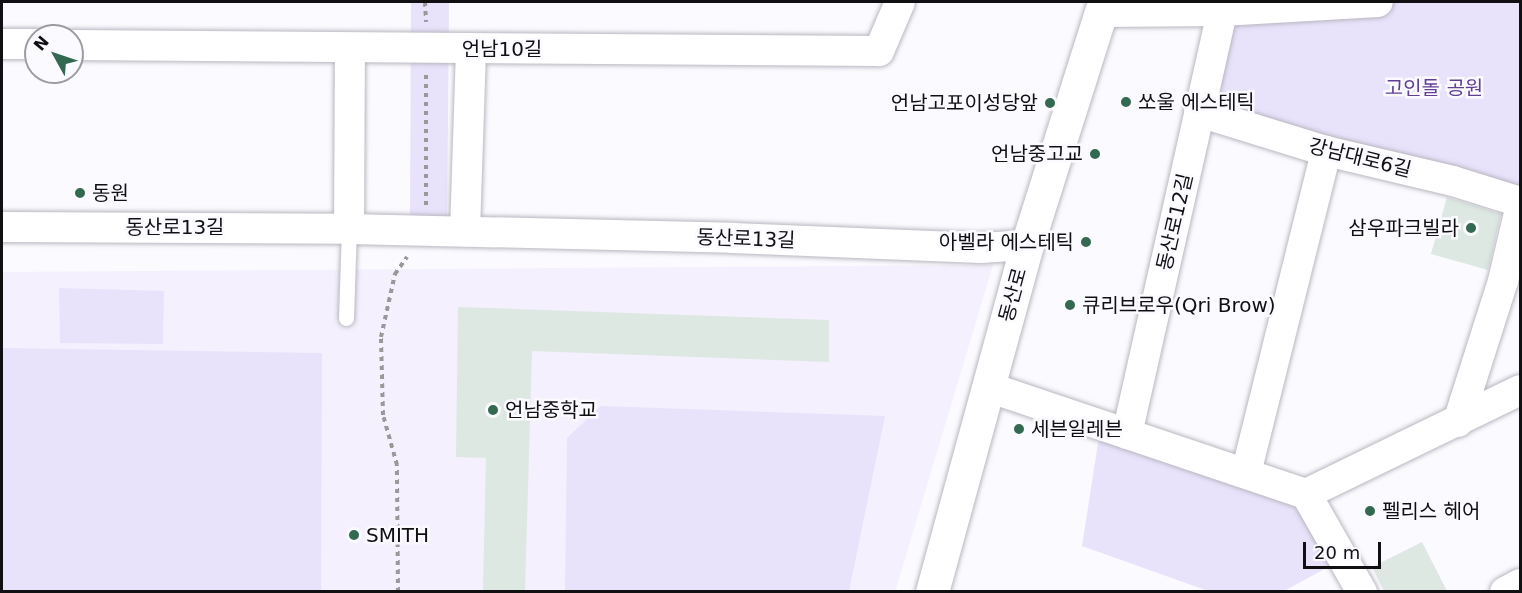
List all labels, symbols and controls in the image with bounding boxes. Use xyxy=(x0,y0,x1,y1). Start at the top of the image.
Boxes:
north arrow xyxy=(24,24,84,84)
text: N xyxy=(30,32,53,55)
street label: 언남10길 xyxy=(462,37,542,61)
park label: 고인돌 공원 xyxy=(1385,76,1483,100)
place label: 쏘울 에스테틱 xyxy=(1138,90,1255,114)
place label: 언남고포이성당앞 xyxy=(891,91,1038,115)
marker: 쏘울 에스테틱 xyxy=(1119,95,1133,109)
marker: 언남고포이성당앞 xyxy=(1043,96,1057,110)
street label: 강남대로6길 xyxy=(1306,134,1414,182)
place label: 언남중고교 xyxy=(991,142,1083,166)
marker: 언남중고교 xyxy=(1088,147,1102,161)
street label: 동산로12길 xyxy=(1152,171,1198,273)
place label: 동원 xyxy=(92,181,129,205)
marker: 동원 xyxy=(73,186,87,200)
street label: 동산로13길 xyxy=(125,215,225,239)
place label: 삼우파크빌라 xyxy=(1349,216,1459,240)
marker: 삼우파크빌라 xyxy=(1464,221,1478,235)
street label: 동산로13길 xyxy=(696,225,796,253)
place label: 아벨라 에스테틱 xyxy=(939,230,1074,254)
marker: 아벨라 에스테틱 xyxy=(1079,235,1093,249)
street label: 동산로 xyxy=(994,265,1032,325)
place label: 큐리브로우(Qri Brow) xyxy=(1082,293,1276,317)
marker: 큐리브로우(Qri Brow) xyxy=(1063,298,1077,312)
place label: 언남중학교 xyxy=(505,398,597,422)
marker: 언남중학교 xyxy=(486,403,500,417)
place label: 세븐일레븐 xyxy=(1031,417,1123,441)
marker: 세븐일레븐 xyxy=(1012,422,1026,436)
place label: 펠리스 헤어 xyxy=(1382,499,1480,523)
marker: 펠리스 헤어 xyxy=(1363,504,1377,518)
place label: SMITH xyxy=(366,523,429,547)
marker: SMITH xyxy=(347,528,361,542)
scale bar xyxy=(1306,530,1384,568)
text: 20 m xyxy=(1314,542,1360,563)

